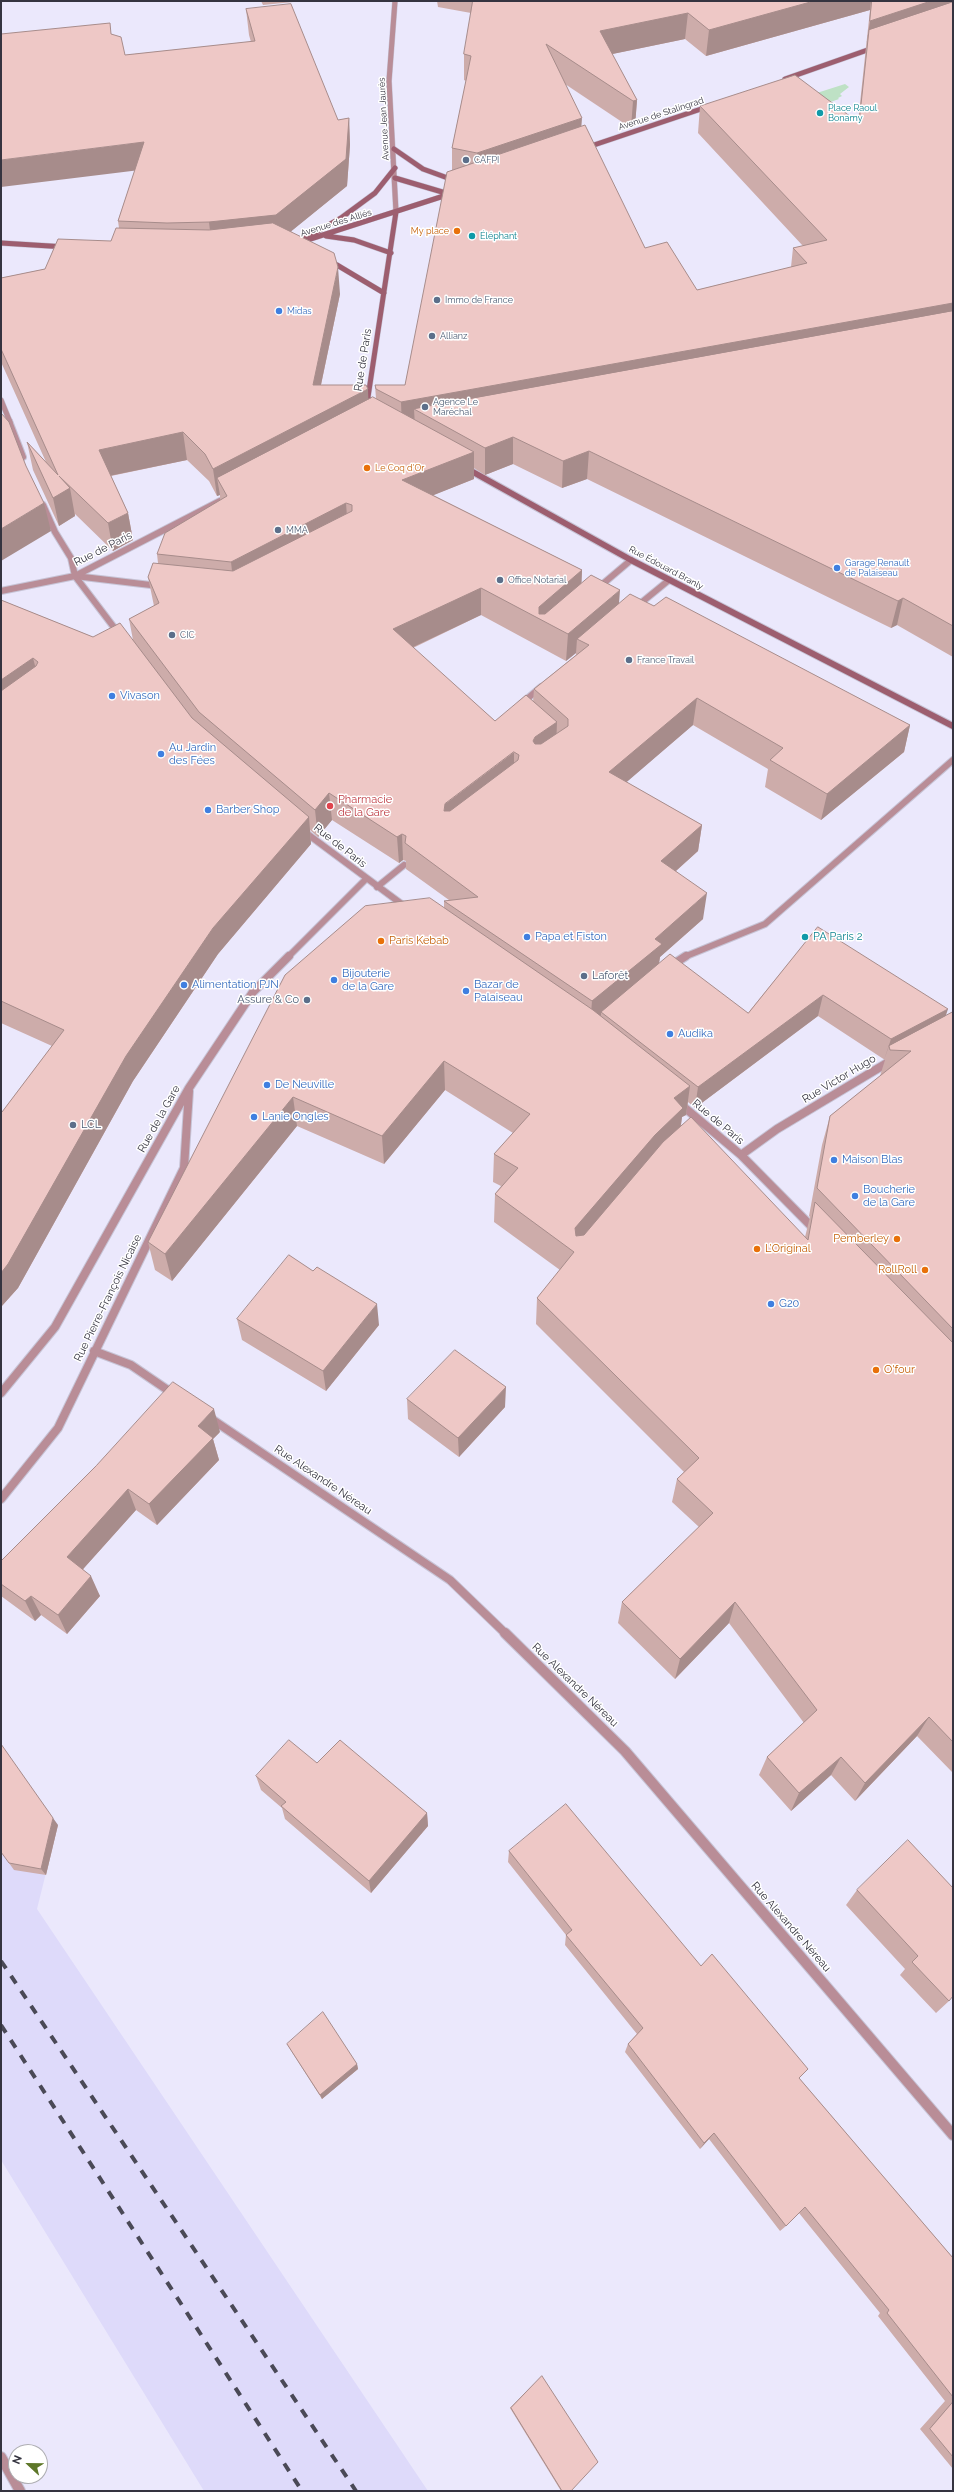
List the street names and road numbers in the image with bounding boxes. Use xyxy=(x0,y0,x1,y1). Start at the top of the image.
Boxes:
street label: Avenue Jean Jaurès xyxy=(376,77,392,161)
street label: Avenue de Stalingrad xyxy=(617,95,705,133)
street label: Avenue des Alliés xyxy=(299,207,373,239)
street label: Rue de Paris xyxy=(352,328,374,392)
street label: Rue de Paris xyxy=(72,529,134,569)
street label: Rue Édouard Branly xyxy=(627,544,705,592)
street label: Rue de Paris xyxy=(311,821,369,871)
street label: Rue Victor Hugo xyxy=(800,1052,878,1106)
street label: Rue de la Gare xyxy=(135,1083,183,1155)
street label: Rue de Paris xyxy=(689,1097,747,1147)
street label: Rue Pierre-François Nicaise xyxy=(71,1232,145,1364)
street label: Rue Alexandre Néreau xyxy=(272,1442,374,1518)
street label: Rue Alexandre Néreau xyxy=(529,1640,621,1730)
street label: Rue Alexandre Néreau xyxy=(748,1879,834,1975)

